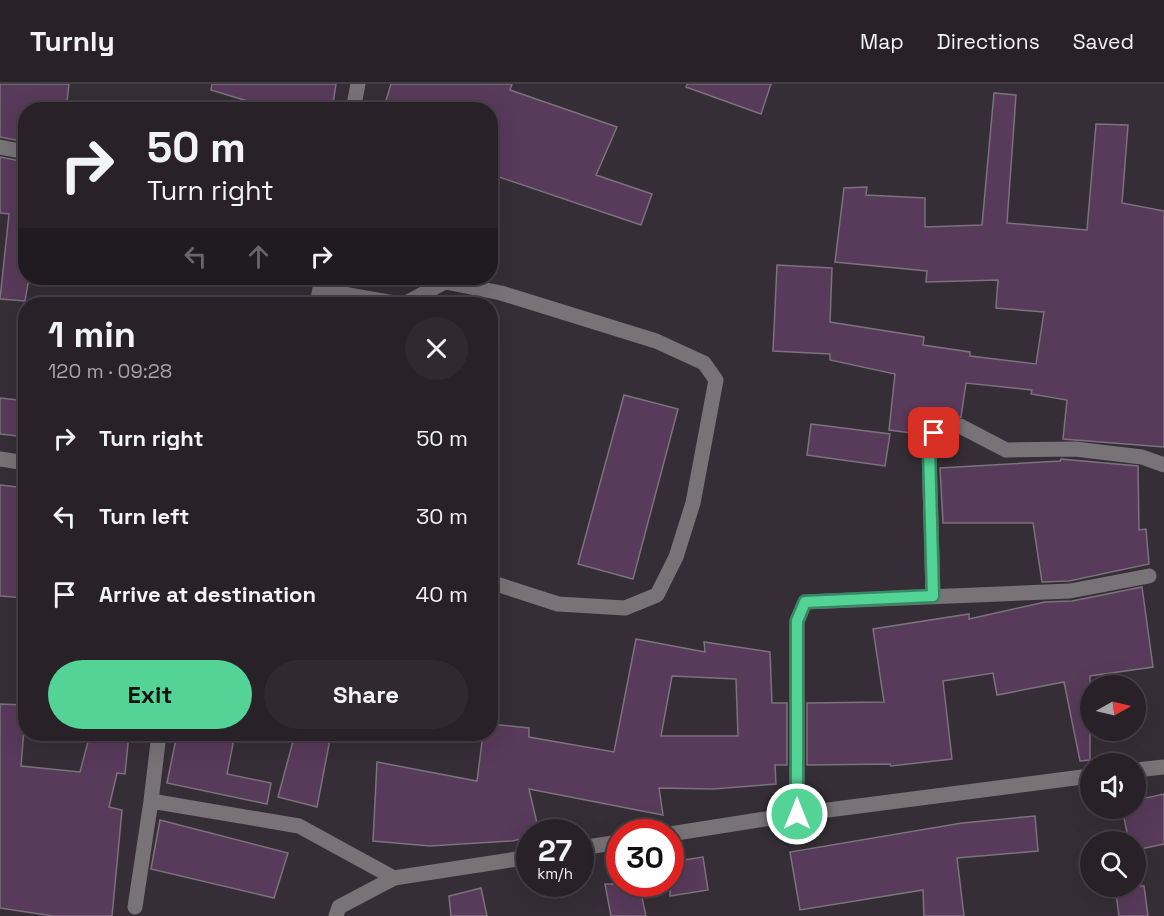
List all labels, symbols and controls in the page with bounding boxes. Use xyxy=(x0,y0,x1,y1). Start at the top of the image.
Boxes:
text: Turnly xyxy=(30,23,115,59)
text: Map xyxy=(860,28,904,55)
text: Directions xyxy=(937,28,1040,55)
text: Saved xyxy=(1073,28,1134,55)
text: 50 m xyxy=(147,121,246,174)
icon: right xyxy=(48,126,126,204)
text: Turn right xyxy=(147,173,274,208)
icon: left xyxy=(179,240,212,273)
icon: ahead xyxy=(242,240,275,273)
icon: right xyxy=(305,240,338,273)
text: 1 min xyxy=(48,312,136,358)
button: close xyxy=(405,317,468,380)
text: 120 m · 09:28 xyxy=(48,358,172,384)
pin xyxy=(908,407,959,458)
icon: arrive xyxy=(917,416,950,449)
icon: right xyxy=(48,422,81,455)
text: Turn right xyxy=(99,424,204,452)
text: 50 m xyxy=(416,424,468,452)
icon: left xyxy=(48,500,81,533)
text: Turn left xyxy=(99,502,189,530)
text: 30 m xyxy=(416,502,468,530)
icon: arrive xyxy=(48,578,81,611)
text: Arrive at destination xyxy=(99,580,316,608)
text: 40 m xyxy=(416,580,468,608)
button: Exit xyxy=(48,660,252,729)
button: Share xyxy=(264,660,468,729)
north arrow xyxy=(1080,675,1146,741)
map controls xyxy=(1080,675,1146,897)
button: sound xyxy=(1080,753,1146,819)
position arrow xyxy=(765,782,829,846)
speed limit sign: 30 xyxy=(606,819,684,897)
text: 27 xyxy=(538,831,572,870)
button: search xyxy=(1080,831,1146,897)
text: km/h xyxy=(537,864,573,883)

